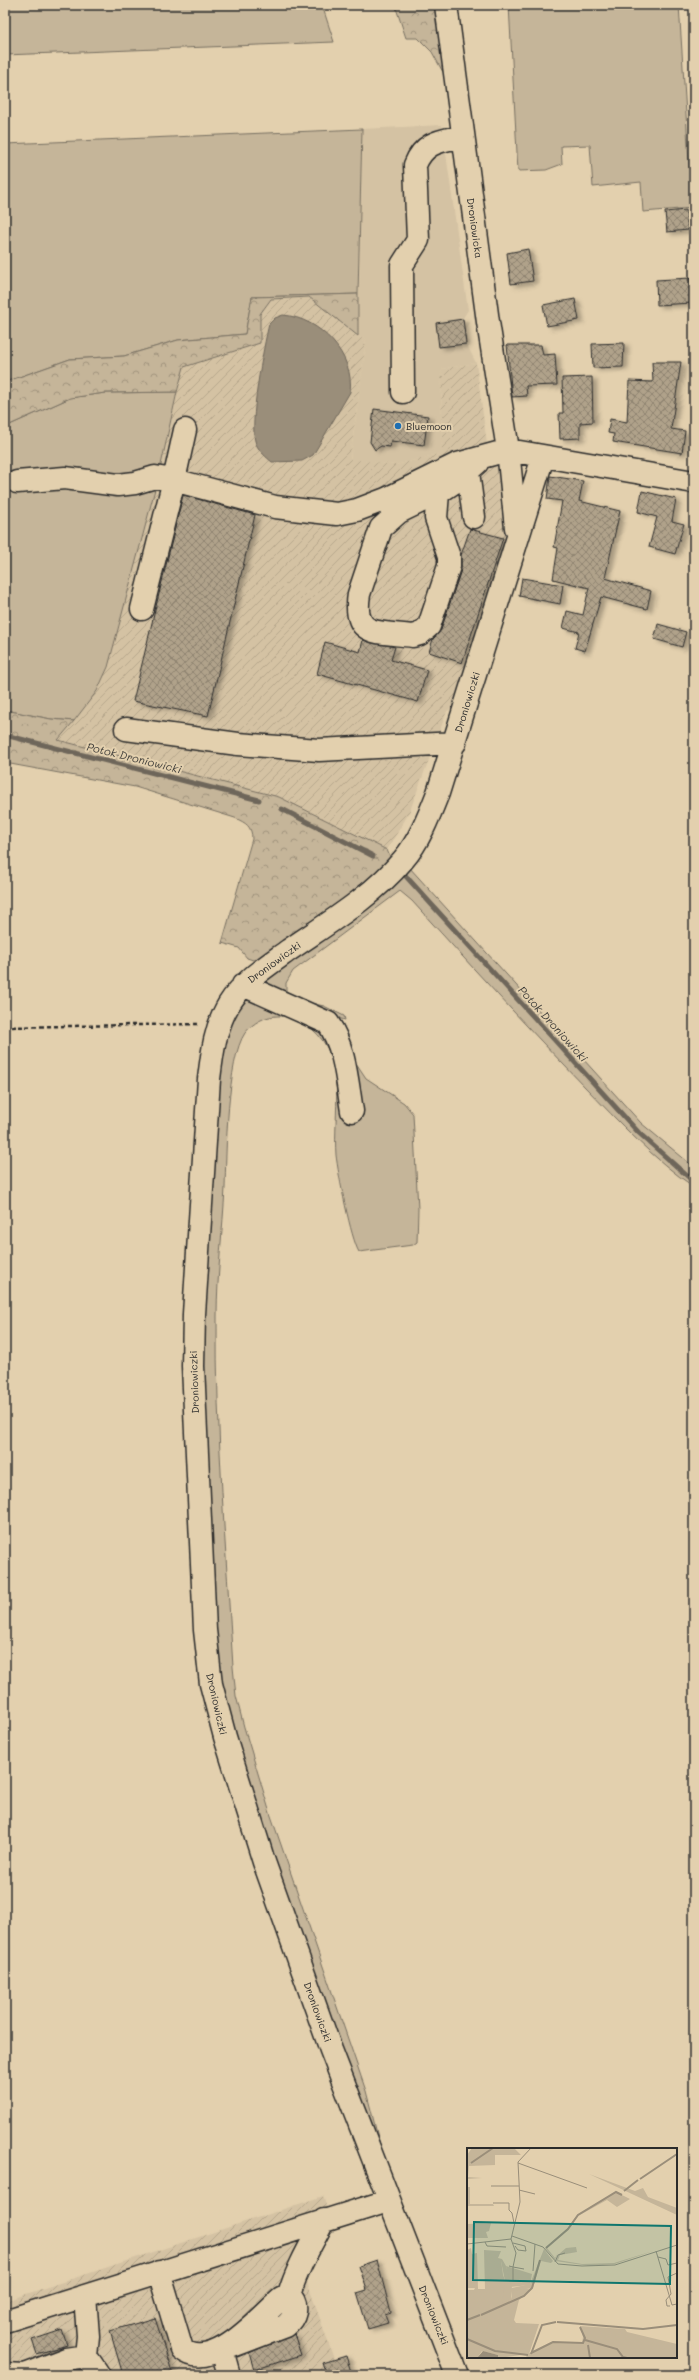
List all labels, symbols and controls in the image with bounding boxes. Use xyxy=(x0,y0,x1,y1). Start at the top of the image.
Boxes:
street label: Droniowicka xyxy=(464,197,486,259)
place label: Bluemoon xyxy=(406,419,452,433)
marker: Bluemoon xyxy=(393,421,403,431)
street label: Droniowiczki xyxy=(451,670,483,734)
water label: Potok Droniowicki xyxy=(85,738,184,777)
street label: Droniowiczki xyxy=(244,938,304,986)
water label: Potok Droniowicki xyxy=(515,983,592,1065)
street label: Droniowiczki xyxy=(186,1350,202,1414)
street label: Droniowiczki xyxy=(203,1672,231,1736)
street label: Droniowiczki xyxy=(301,1980,335,2044)
inset map xyxy=(467,2148,677,2358)
street label: Droniowiczki xyxy=(416,2283,452,2347)

